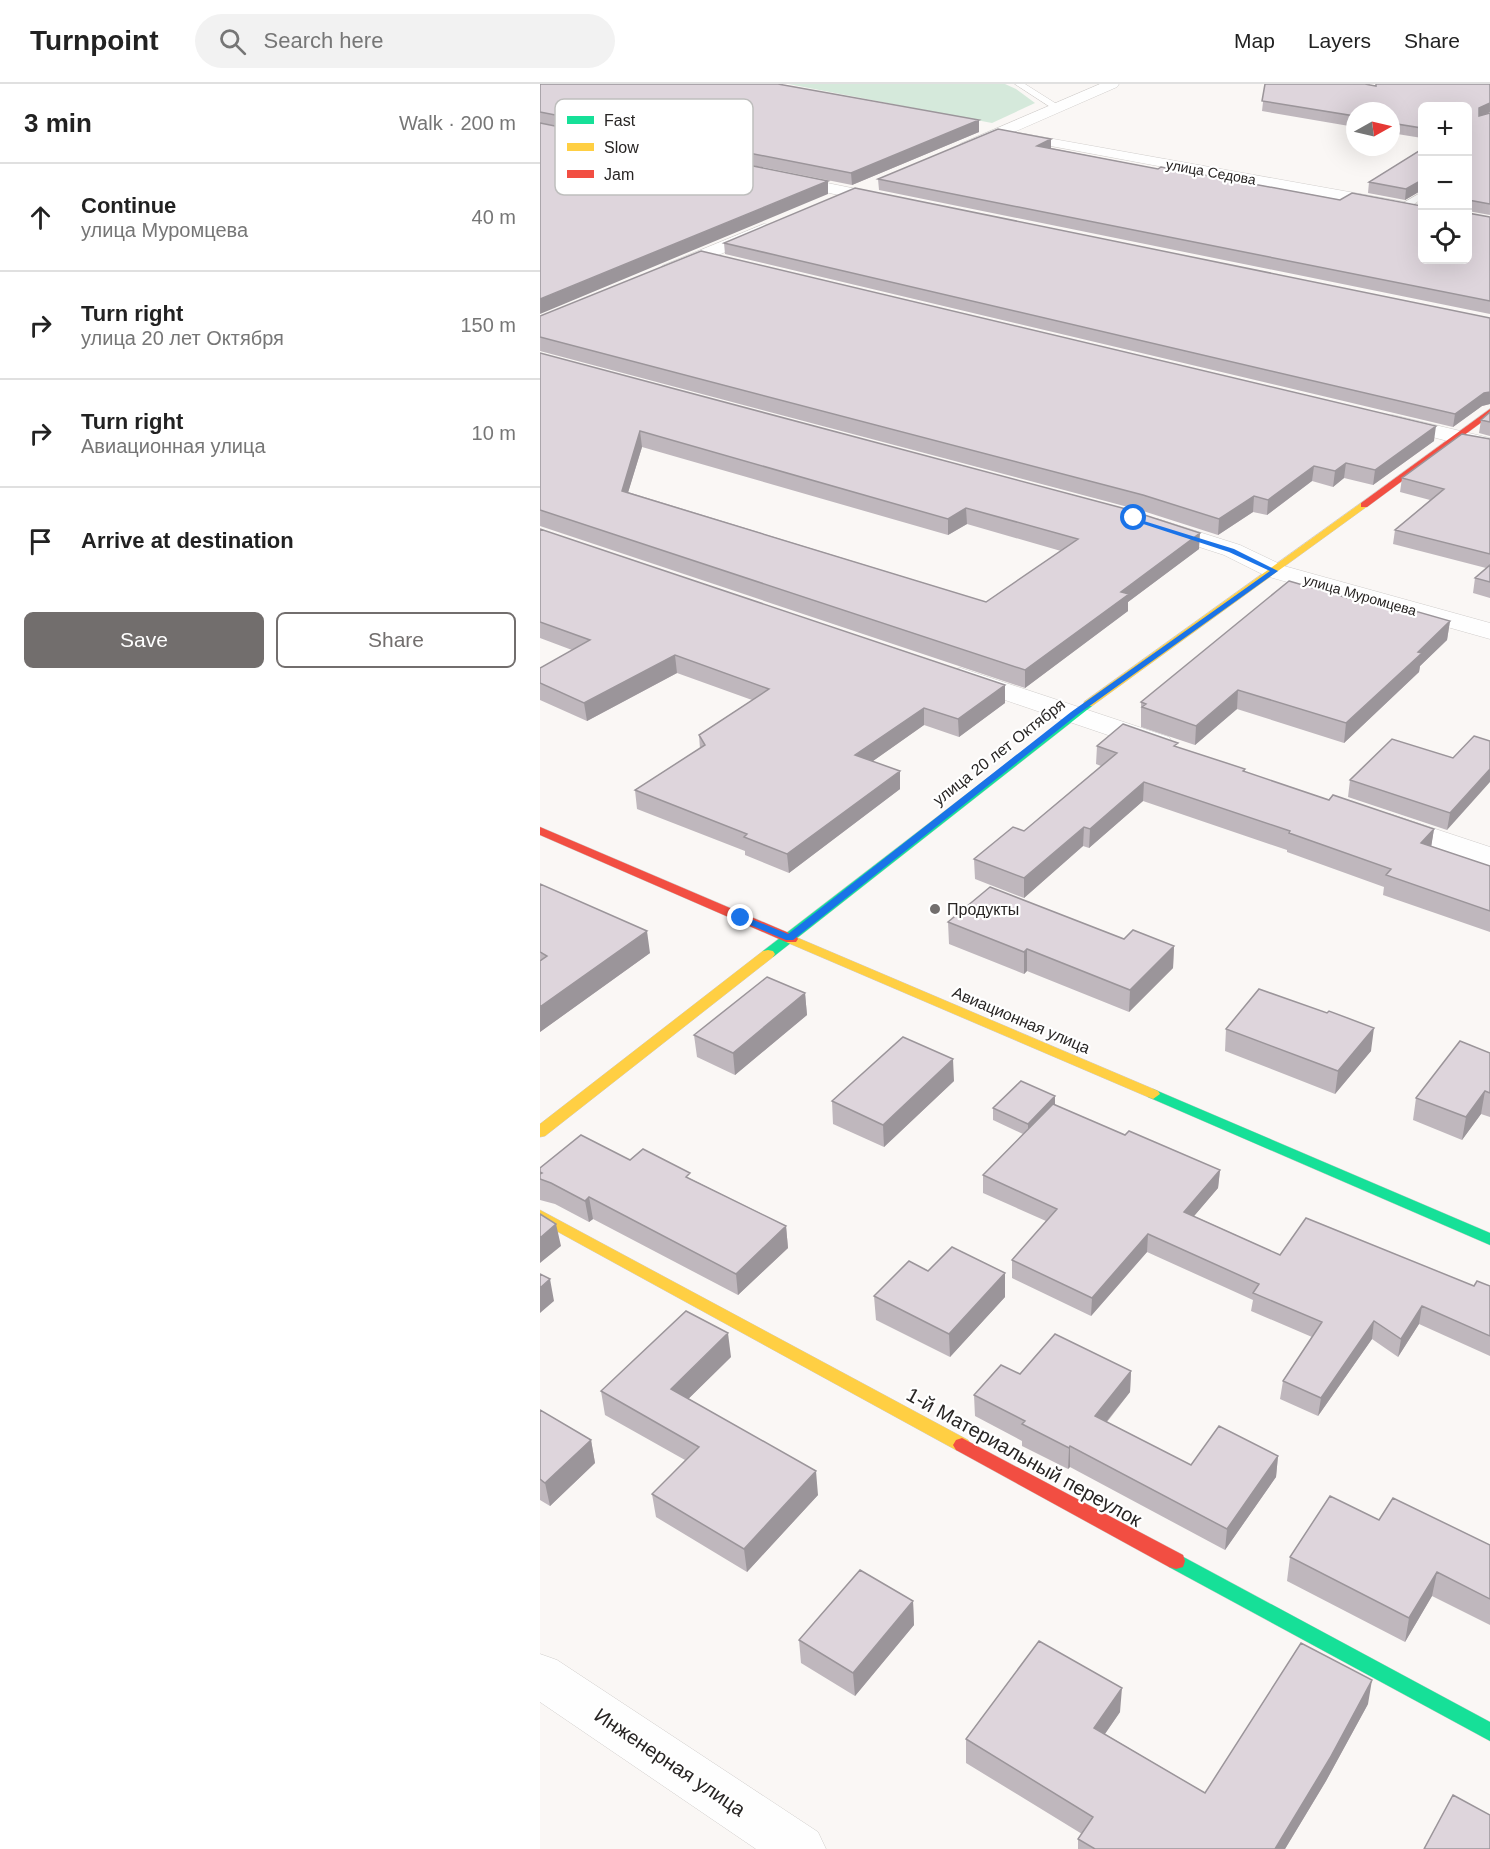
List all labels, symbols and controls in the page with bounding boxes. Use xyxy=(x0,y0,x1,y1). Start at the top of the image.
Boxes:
search box xyxy=(195,14,615,68)
text: Turnpoint xyxy=(30,25,159,56)
icon: search xyxy=(216,25,249,58)
text: Search here xyxy=(264,28,383,53)
text: Map xyxy=(1234,29,1275,52)
text: Layers xyxy=(1308,29,1371,52)
text: Share xyxy=(1404,29,1460,52)
legend xyxy=(555,99,753,195)
north arrow xyxy=(1346,102,1400,156)
map controls xyxy=(1418,102,1472,264)
button: + xyxy=(1418,102,1472,156)
text: 3 min xyxy=(24,108,92,138)
text: Walk · 200 m xyxy=(399,112,516,134)
text: Fast xyxy=(604,112,636,129)
text: Slow xyxy=(604,139,639,156)
street label: улица Седова xyxy=(1165,156,1257,188)
button: − xyxy=(1418,156,1472,210)
text: Jam xyxy=(604,166,634,183)
text: Continue xyxy=(81,193,176,218)
icon: ahead xyxy=(24,201,57,234)
text: 40 m xyxy=(472,206,516,228)
button: locate xyxy=(1418,210,1472,264)
text: улица Муромцева xyxy=(81,219,248,241)
text: Turn right xyxy=(81,301,183,326)
icon: right xyxy=(24,309,57,342)
text: 150 m xyxy=(460,314,516,336)
text: улица 20 лет Октября xyxy=(81,327,284,349)
text: Turn right xyxy=(81,409,183,434)
icon: right xyxy=(24,417,57,450)
text: 10 m xyxy=(472,422,516,444)
text: Авиационная улица xyxy=(81,435,266,457)
route start xyxy=(1120,504,1146,530)
icon: arrive xyxy=(24,525,57,558)
text: Arrive at destination xyxy=(81,528,294,553)
street label: улица Муромцева xyxy=(1302,571,1419,619)
button: Save xyxy=(24,612,264,668)
button: Share xyxy=(276,612,516,668)
street label: улица 20 лет Октября xyxy=(930,695,1068,809)
place label: Продукты xyxy=(947,901,1019,918)
marker: Продукты xyxy=(928,902,942,916)
route end xyxy=(727,904,753,930)
street label: Авиационная улица xyxy=(950,983,1092,1057)
street label: 1-й Материальный переулок xyxy=(903,1383,1145,1531)
street label: Инженерная улица xyxy=(591,1703,750,1821)

